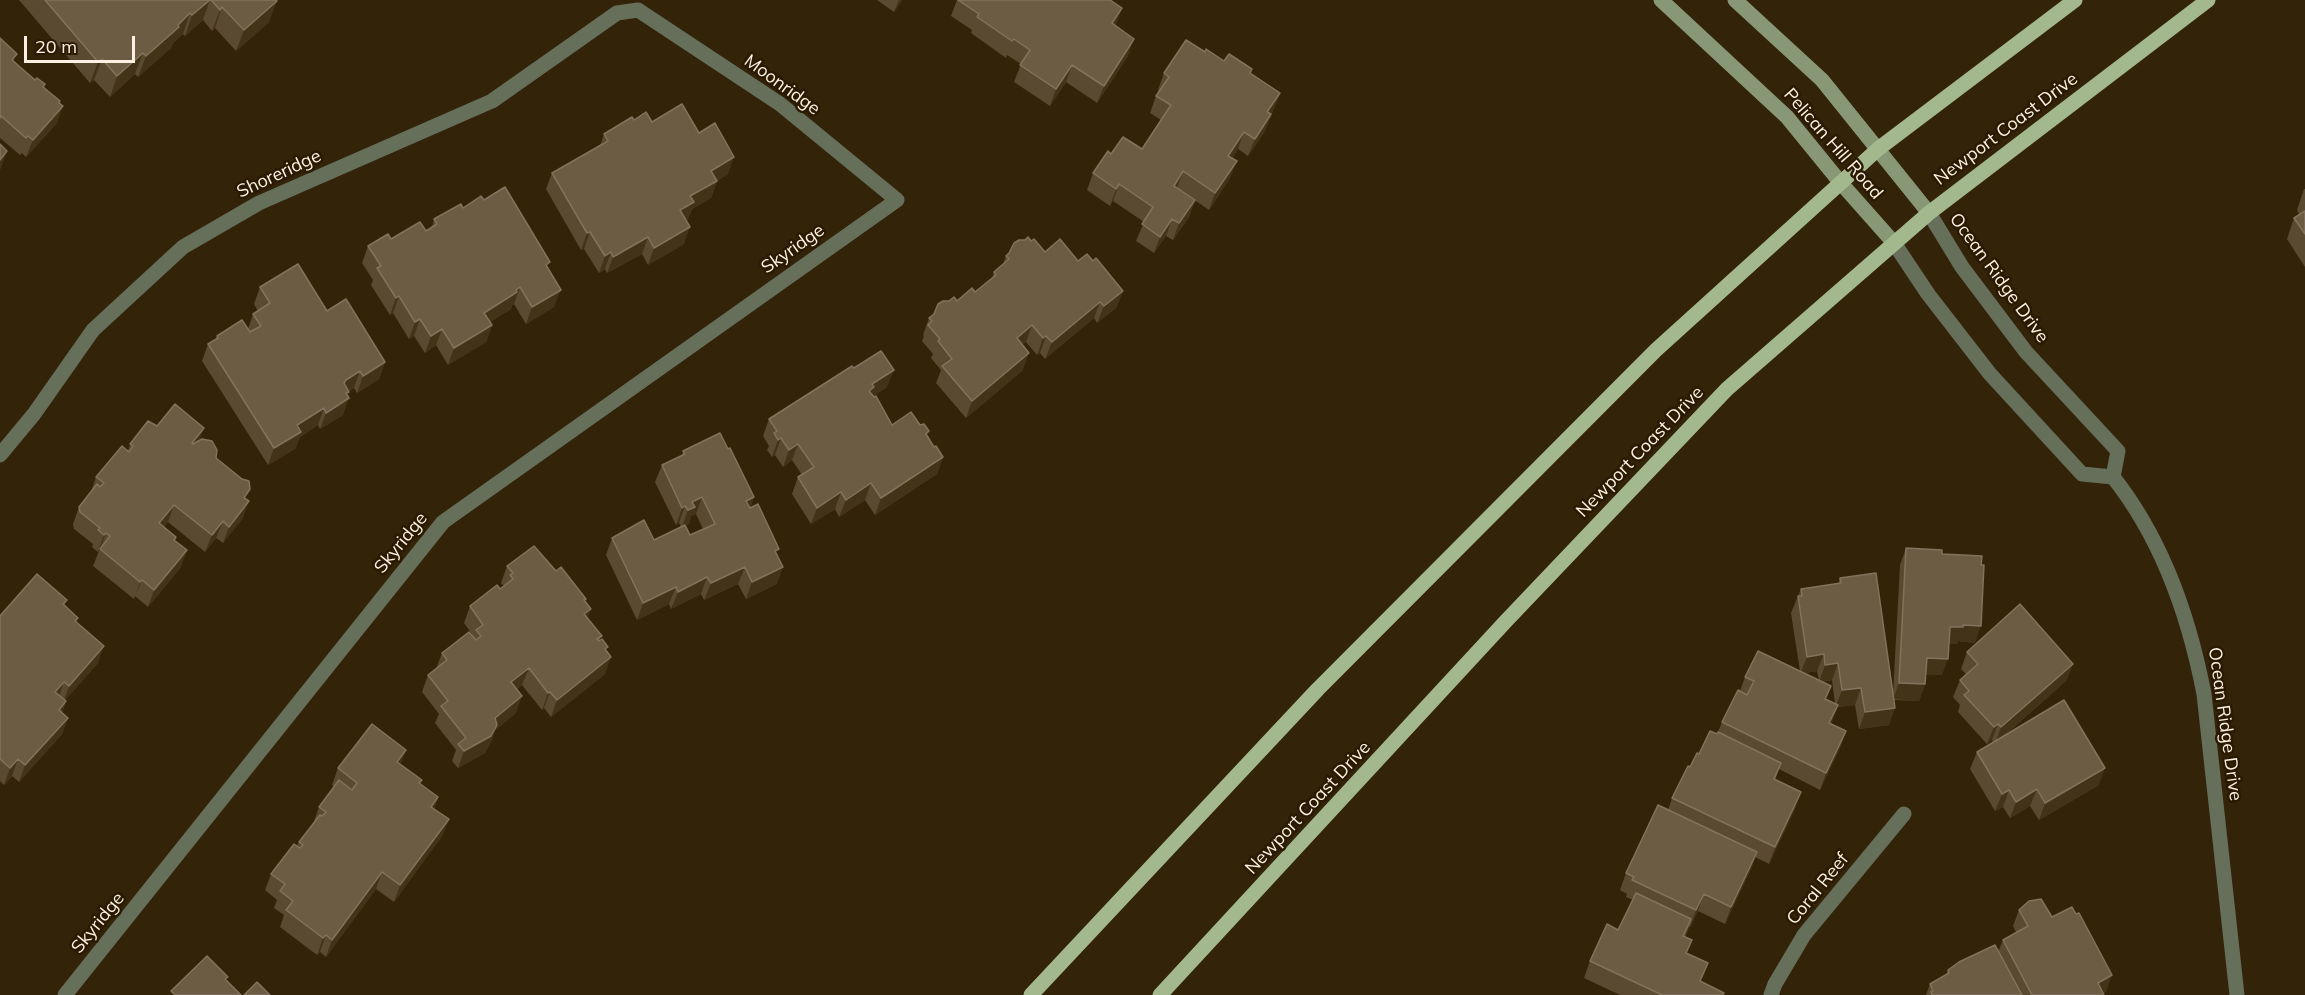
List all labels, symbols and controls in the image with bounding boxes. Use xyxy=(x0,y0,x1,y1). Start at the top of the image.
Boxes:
scale bar xyxy=(27,24,138,62)
text: 20 m xyxy=(35,35,77,58)
street label: Moonridge xyxy=(740,50,824,120)
street label: Newport Coast Drive xyxy=(1930,68,2082,190)
street label: Pelican Hill Road xyxy=(1779,84,1887,204)
street label: Shoreridge xyxy=(233,145,325,203)
street label: Ocean Ridge Drive xyxy=(1945,209,2053,347)
street label: Skyridge xyxy=(757,220,829,278)
street label: Newport Coast Drive xyxy=(1572,382,1708,522)
street label: Skyridge xyxy=(370,508,432,578)
street label: Ocean Ridge Drive xyxy=(2204,646,2246,802)
street label: Newport Coast Drive xyxy=(1241,737,1375,879)
street label: Coral Reef xyxy=(1783,849,1853,929)
street label: Skyridge xyxy=(67,888,129,958)

